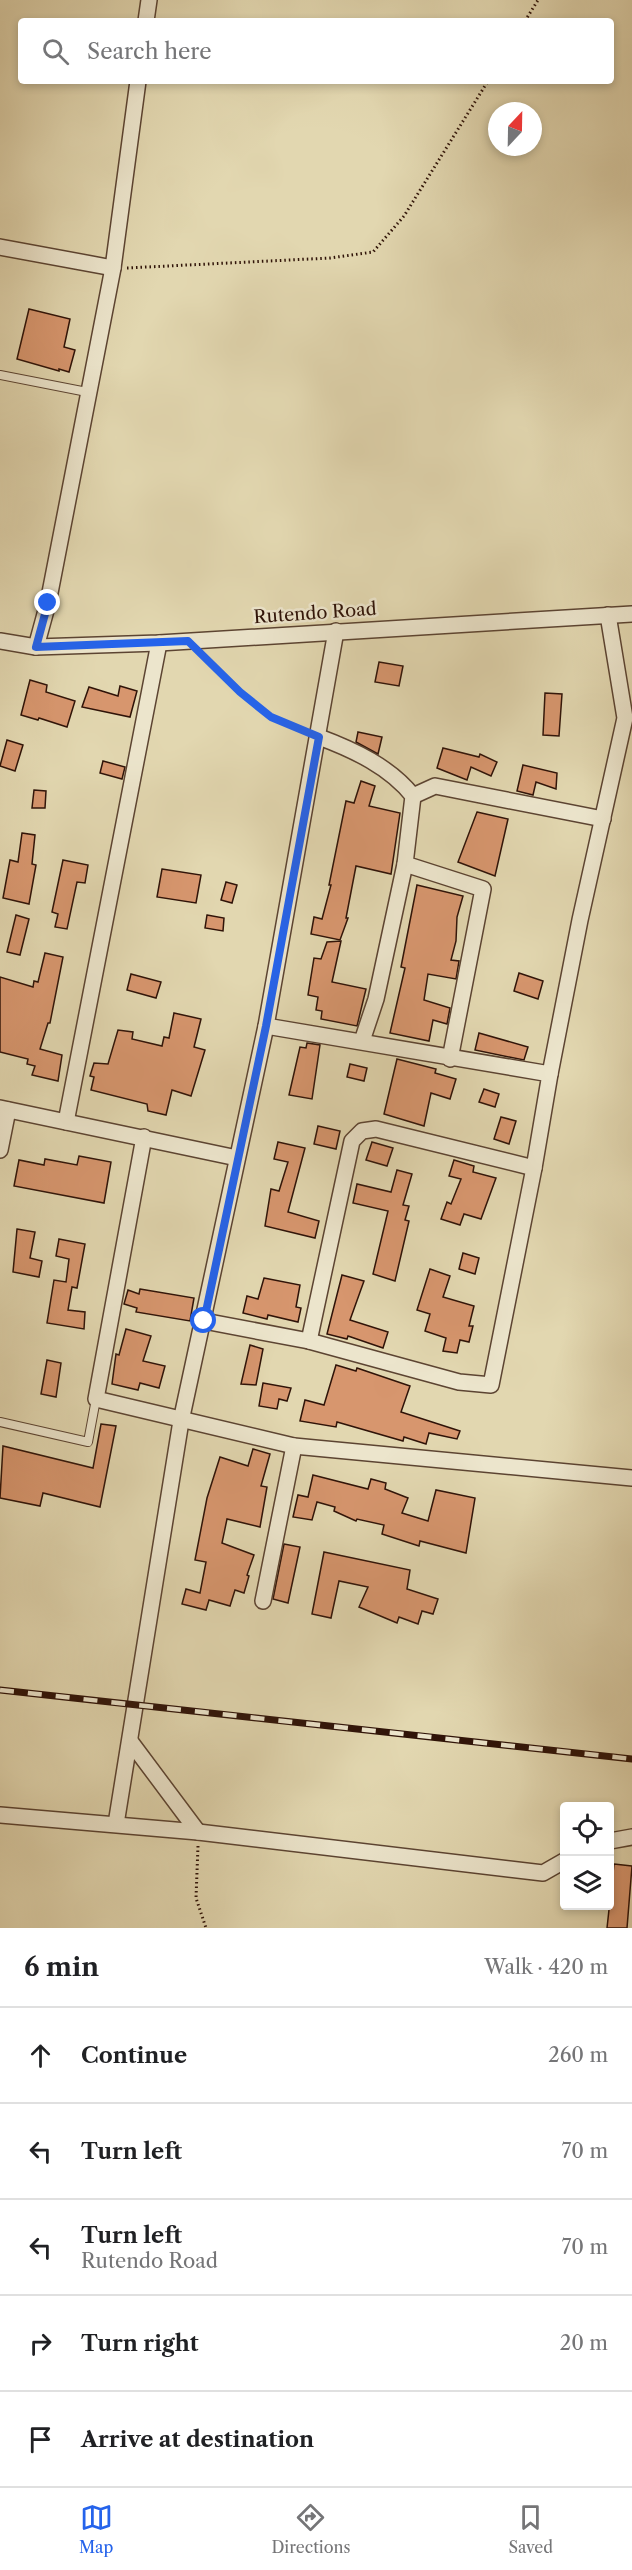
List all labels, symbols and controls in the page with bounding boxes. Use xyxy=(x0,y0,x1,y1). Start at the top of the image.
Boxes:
search box xyxy=(18,18,614,84)
icon: search xyxy=(39,35,72,68)
text: Search here xyxy=(87,38,212,65)
north arrow xyxy=(488,102,542,156)
route end xyxy=(34,589,60,615)
street label: Rutendo Road xyxy=(253,598,377,628)
route start xyxy=(190,1307,216,1333)
map controls xyxy=(560,1802,614,1910)
button: locate xyxy=(560,1802,614,1856)
button: layers xyxy=(560,1856,614,1910)
text: 6 min xyxy=(24,1951,99,1983)
text: Walk · 420 m xyxy=(484,1955,608,1979)
icon: ahead xyxy=(24,2039,57,2072)
text: Continue xyxy=(81,2042,187,2069)
text: 260 m xyxy=(548,2043,608,2067)
icon: left xyxy=(24,2135,57,2168)
text: Turn left xyxy=(81,2138,182,2165)
text: 70 m xyxy=(562,2139,608,2163)
text: Turn left xyxy=(81,2222,182,2249)
icon: left xyxy=(24,2231,57,2264)
text: 70 m xyxy=(562,2235,608,2259)
text: Rutendo Road xyxy=(81,2249,218,2273)
icon: right xyxy=(24,2327,57,2360)
text: Turn right xyxy=(81,2330,199,2357)
text: 20 m xyxy=(560,2331,608,2355)
icon: arrive xyxy=(24,2423,57,2456)
text: Arrive at destination xyxy=(81,2426,314,2453)
tab: Map xyxy=(79,2501,113,2557)
tab: Directions xyxy=(271,2501,350,2557)
tab: Saved xyxy=(509,2501,553,2557)

